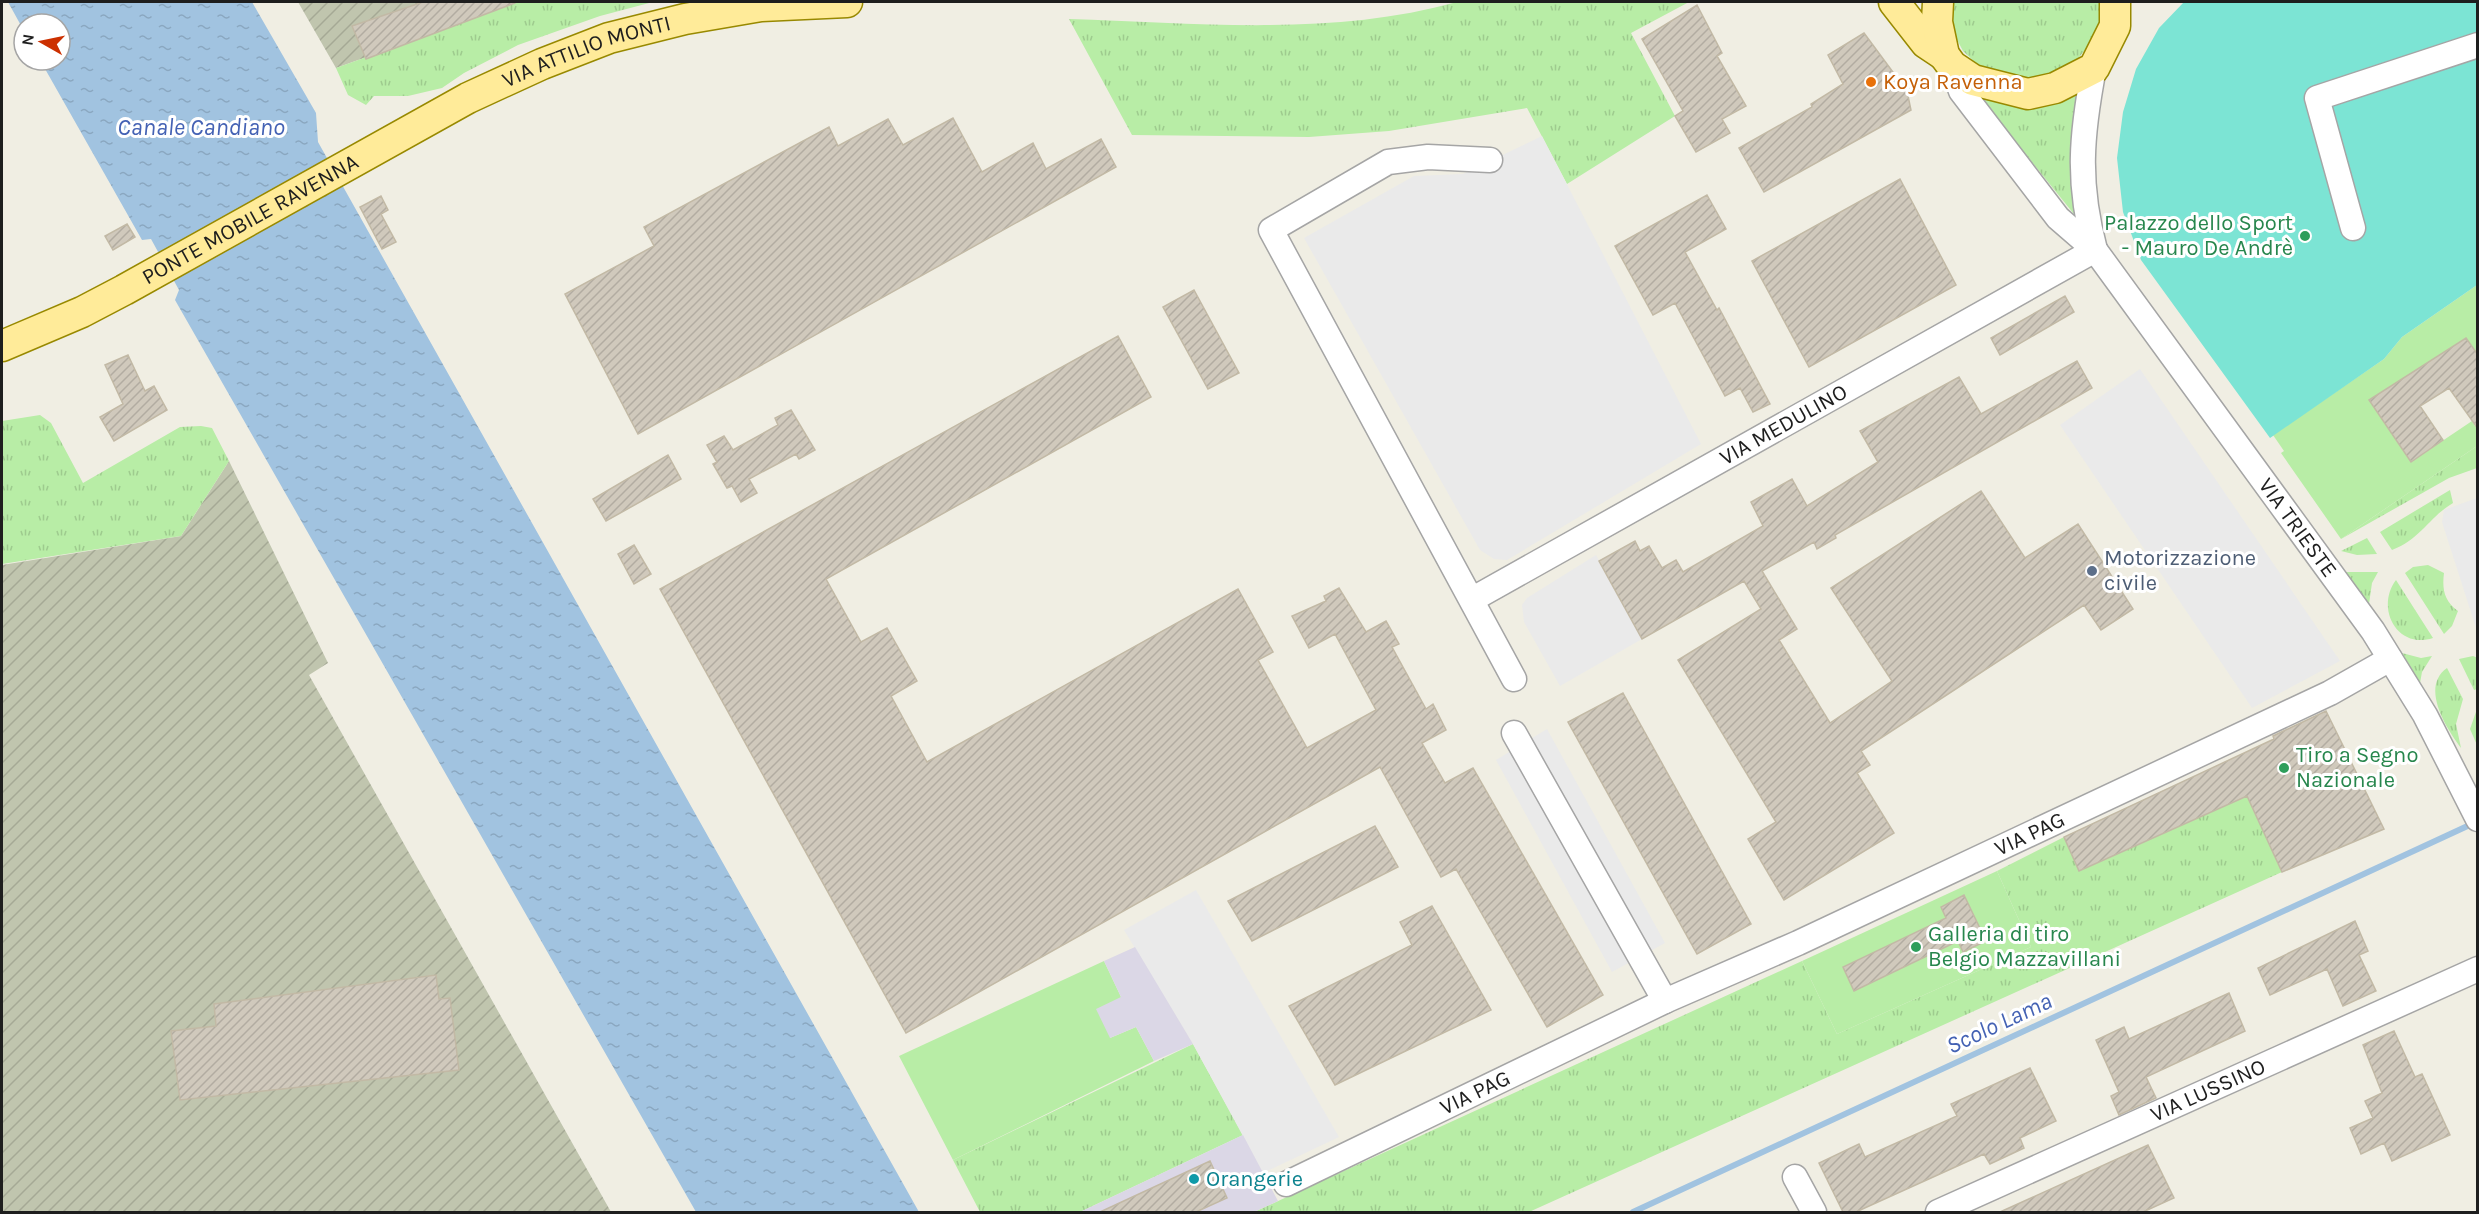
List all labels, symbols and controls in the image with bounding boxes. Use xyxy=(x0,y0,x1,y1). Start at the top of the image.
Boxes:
street label: VIA ATTILIO MONTI xyxy=(498,10,673,94)
north arrow xyxy=(12,12,72,72)
text: N xyxy=(17,33,38,47)
place label: Koya Ravenna xyxy=(1883,69,2023,95)
marker: Koya Ravenna xyxy=(1864,75,1878,89)
water label: Canale Candiano xyxy=(117,113,285,141)
street label: PONTE MOBILE RAVENNA xyxy=(138,149,363,290)
place label: Palazzo dello Sport - Mauro De Andrè xyxy=(2104,210,2293,261)
marker: Palazzo dello Sport - Mauro De Andrè xyxy=(2298,229,2312,243)
street label: VIA MEDULINO xyxy=(1715,379,1852,471)
street label: VIA TRIESTE xyxy=(2253,473,2342,582)
place label: Motorizzazione civile xyxy=(2104,545,2256,596)
marker: Motorizzazione civile xyxy=(2085,564,2099,578)
place label: Tiro a Segno Nazionale xyxy=(2296,742,2418,793)
marker: Tiro a Segno Nazionale xyxy=(2277,761,2291,775)
street label: VIA PAG xyxy=(1990,806,2069,862)
place label: Galleria di tiro Belgio Mazzavillani xyxy=(1928,921,2121,972)
marker: Galleria di tiro Belgio Mazzavillani xyxy=(1909,940,1923,954)
water label: Scolo Lama xyxy=(1942,986,2056,1060)
street label: VIA LUSSINO xyxy=(2146,1053,2269,1128)
street label: VIA PAG xyxy=(1436,1065,1514,1121)
place label: Orangerie xyxy=(1206,1166,1303,1192)
marker: Orangerie xyxy=(1187,1172,1201,1186)

